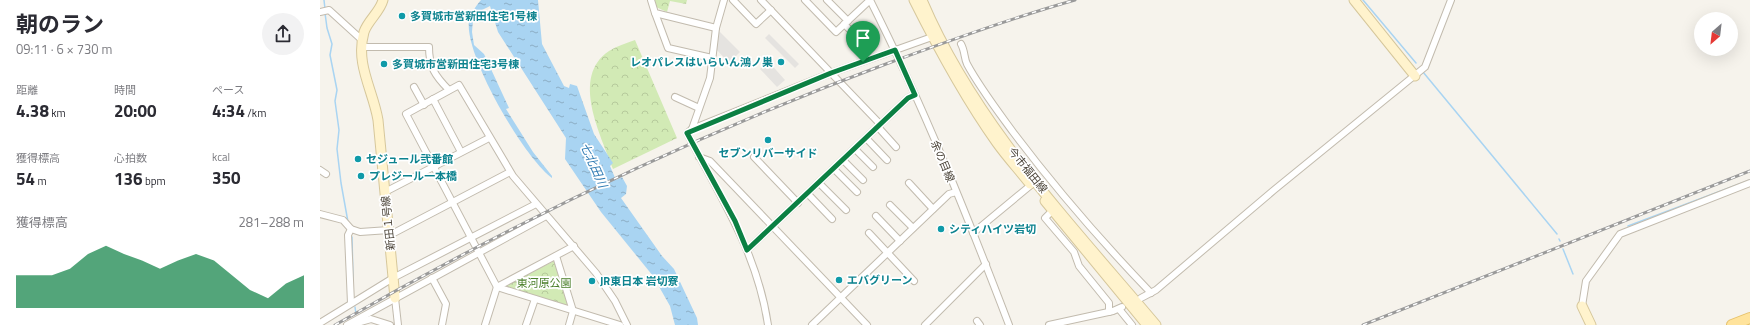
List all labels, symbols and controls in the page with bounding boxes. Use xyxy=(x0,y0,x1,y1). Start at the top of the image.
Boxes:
text: 朝のラン xyxy=(16,7,104,41)
place label: 多賀城市営新田住宅1号棟 xyxy=(410,8,537,24)
marker: 多賀城市営新田住宅1号棟 xyxy=(397,11,407,21)
north arrow xyxy=(1694,12,1738,56)
map controls xyxy=(1694,12,1738,56)
button: share xyxy=(262,13,304,55)
pin xyxy=(846,21,880,62)
icon: arrive xyxy=(852,27,874,49)
text: 09:11 · 6 × 730 m xyxy=(16,39,112,59)
place label: レオパレスはいらいん鴻ノ巣 xyxy=(630,54,773,70)
place label: 多賀城市営新田住宅3号棟 xyxy=(392,56,519,72)
marker: レオパレスはいらいん鴻ノ巣 xyxy=(776,57,786,67)
marker: 多賀城市営新田住宅3号棟 xyxy=(379,59,389,69)
text: 距離 xyxy=(16,82,38,98)
text: 時間 xyxy=(114,82,136,98)
text: ペース xyxy=(212,82,244,98)
text: 4.38 xyxy=(16,98,49,124)
text: 20:00 xyxy=(114,98,156,124)
text: 4:34 xyxy=(212,98,245,124)
text: km xyxy=(49,105,66,121)
text: /km xyxy=(245,105,266,121)
marker: セブンリバーサイド xyxy=(763,135,773,145)
street label: 余の目線 xyxy=(927,138,959,184)
water label: 七北田川 xyxy=(576,139,613,193)
street label: 今市福田線 xyxy=(1004,144,1052,196)
place label: セブンリバーサイド xyxy=(719,145,817,161)
text: kcal xyxy=(212,149,230,165)
text: 獲得標高 xyxy=(16,150,60,166)
text: 心拍数 xyxy=(114,150,147,166)
place label: セジュール弐番館 xyxy=(366,151,453,167)
marker: セジュール弐番館 xyxy=(353,154,363,164)
text: 350 xyxy=(212,165,241,191)
text: 54 xyxy=(16,166,35,192)
text: 136 xyxy=(114,166,143,192)
place label: プレジール一本橋 xyxy=(369,168,457,184)
marker: プレジール一本橋 xyxy=(356,171,366,181)
text: m xyxy=(35,173,47,189)
text: bpm xyxy=(143,173,166,189)
street label: 新田１号線 xyxy=(377,195,399,251)
text: 獲得標高 xyxy=(16,212,68,232)
text: 281–288 m xyxy=(238,212,304,232)
place label: シティハイツ岩切 xyxy=(949,221,1036,237)
marker: シティハイツ岩切 xyxy=(936,224,946,234)
place label: エバグリーン xyxy=(847,272,912,288)
place label: JR東日本 岩切寮 xyxy=(600,273,679,289)
park label: 東河原公園 xyxy=(517,275,572,291)
marker: エバグリーン xyxy=(834,275,844,285)
marker: JR東日本 岩切寮 xyxy=(587,276,597,286)

